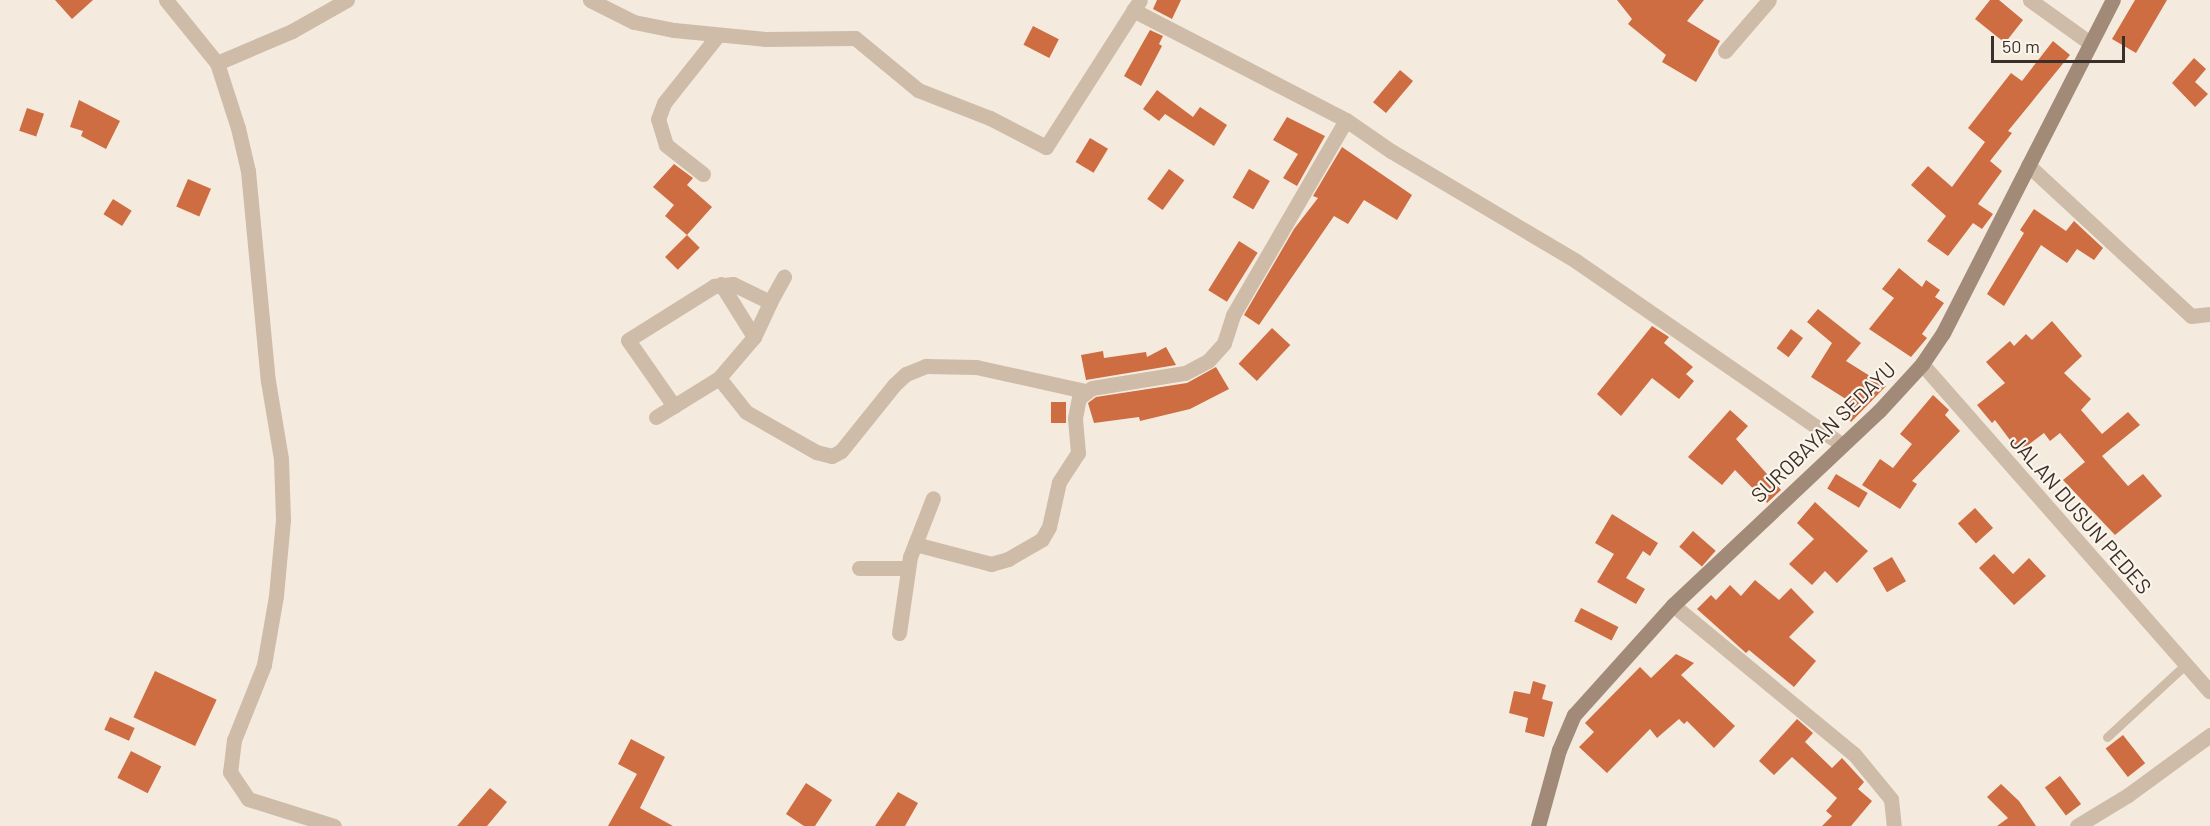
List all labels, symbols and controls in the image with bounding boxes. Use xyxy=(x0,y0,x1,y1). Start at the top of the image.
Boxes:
scale bar xyxy=(1994,24,2128,62)
text: 50 m xyxy=(2002,35,2040,57)
street label: SUROBAYAN SEDAYU xyxy=(1745,357,1901,507)
street label: JALAN DUSUN PEDES xyxy=(2005,429,2157,599)

